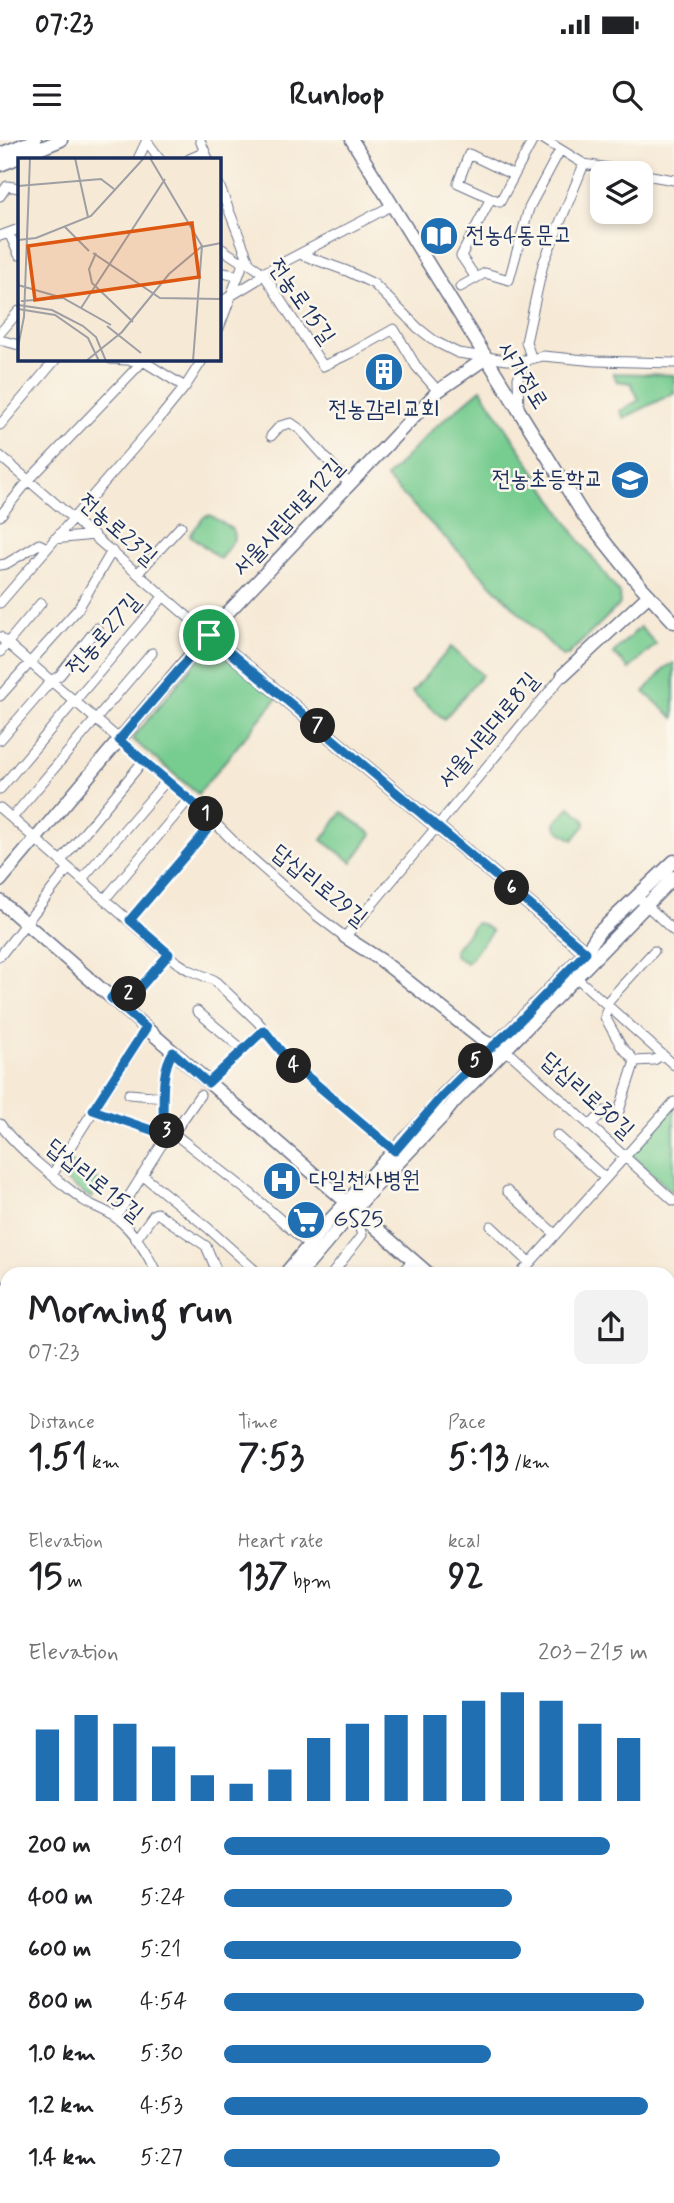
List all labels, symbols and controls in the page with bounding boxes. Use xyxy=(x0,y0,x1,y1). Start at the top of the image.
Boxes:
text: 07:23 xyxy=(35,8,93,42)
text: Runloop xyxy=(289,74,385,116)
icon: menu xyxy=(28,76,66,114)
icon: search xyxy=(608,76,646,114)
inset map xyxy=(18,158,220,360)
map controls xyxy=(590,161,653,224)
button: layers xyxy=(590,161,653,224)
library icon: 전농4동문고 xyxy=(418,215,460,257)
place label: 전농4동문고 xyxy=(466,221,572,251)
street label: 전농로15길 xyxy=(261,253,341,351)
street label: 사가정로 xyxy=(490,337,554,415)
building icon: 전농감리교회 xyxy=(363,351,405,393)
place label: 전농감리교회 xyxy=(328,395,440,425)
street label: 서울시립대로12길 xyxy=(227,453,351,583)
school or university icon: 전농초등학교 xyxy=(609,459,651,501)
place label: 전농초등학교 xyxy=(492,465,603,495)
street label: 전농로23길 xyxy=(71,487,163,573)
street label: 전농로27길 xyxy=(60,588,148,682)
pin xyxy=(179,605,239,665)
icon: arrive xyxy=(190,616,228,654)
street label: 서울시립대로8길 xyxy=(432,667,546,795)
pin: 7 xyxy=(300,708,336,744)
text: 7 xyxy=(312,713,323,738)
pin: 1 xyxy=(188,796,224,832)
text: 1 xyxy=(201,801,210,826)
street label: 답십리로29길 xyxy=(265,838,373,934)
pin: 6 xyxy=(494,870,530,906)
text: 6 xyxy=(507,875,516,900)
pin: 2 xyxy=(111,976,146,1012)
text: 2 xyxy=(124,981,133,1006)
pin: 5 xyxy=(458,1044,494,1079)
street label: 답십리로30길 xyxy=(534,1046,640,1146)
pin: 4 xyxy=(276,1048,312,1084)
text: 5 xyxy=(470,1048,481,1073)
text: 4 xyxy=(288,1053,299,1078)
pin: 3 xyxy=(150,1114,184,1149)
text: 3 xyxy=(162,1118,171,1143)
street label: 답십리로15길 xyxy=(39,1133,149,1229)
hospital icon: 다일천사병원 xyxy=(261,1160,303,1202)
place label: 다일천사병원 xyxy=(309,1166,420,1196)
supermarket icon: GS25 xyxy=(285,1199,327,1241)
place label: GS25 xyxy=(333,1205,383,1235)
text: Morning run xyxy=(28,1287,233,1336)
button: share xyxy=(574,1290,648,1364)
text: 07:23 xyxy=(28,1338,80,1368)
text: Distance xyxy=(28,1410,95,1435)
text: Time xyxy=(238,1410,278,1435)
text: Pace xyxy=(448,1410,486,1435)
text: 1.51 xyxy=(28,1435,87,1481)
text: 7:53 xyxy=(238,1435,304,1481)
text: 5:13 xyxy=(448,1435,509,1481)
text: km xyxy=(87,1450,120,1475)
text: /km xyxy=(509,1450,550,1475)
text: Elevation xyxy=(28,1529,103,1554)
text: Heart rate xyxy=(238,1529,323,1554)
text: kcal xyxy=(448,1529,480,1554)
text: 15 xyxy=(28,1554,62,1600)
text: 137 xyxy=(238,1554,288,1600)
text: 92 xyxy=(448,1554,484,1600)
text: m xyxy=(62,1569,83,1594)
text: bpm xyxy=(288,1569,331,1594)
text: Elevation xyxy=(28,1638,119,1668)
text: 203–215 m xyxy=(538,1638,648,1668)
text: 200 m xyxy=(28,1831,91,1861)
text: 5:01 xyxy=(140,1831,183,1861)
text: 400 m xyxy=(28,1883,93,1913)
text: 5:24 xyxy=(140,1883,185,1913)
text: 600 m xyxy=(28,1935,91,1965)
text: 5:21 xyxy=(140,1935,181,1965)
text: 800 m xyxy=(28,1987,92,2017)
text: 4:54 xyxy=(140,1987,187,2017)
text: 1.0 km xyxy=(28,2039,96,2069)
text: 5:30 xyxy=(140,2039,184,2069)
text: 1.2 km xyxy=(28,2091,94,2121)
text: 4:53 xyxy=(140,2091,183,2121)
text: 1.4 km xyxy=(28,2143,96,2173)
text: 5:27 xyxy=(140,2143,183,2173)

